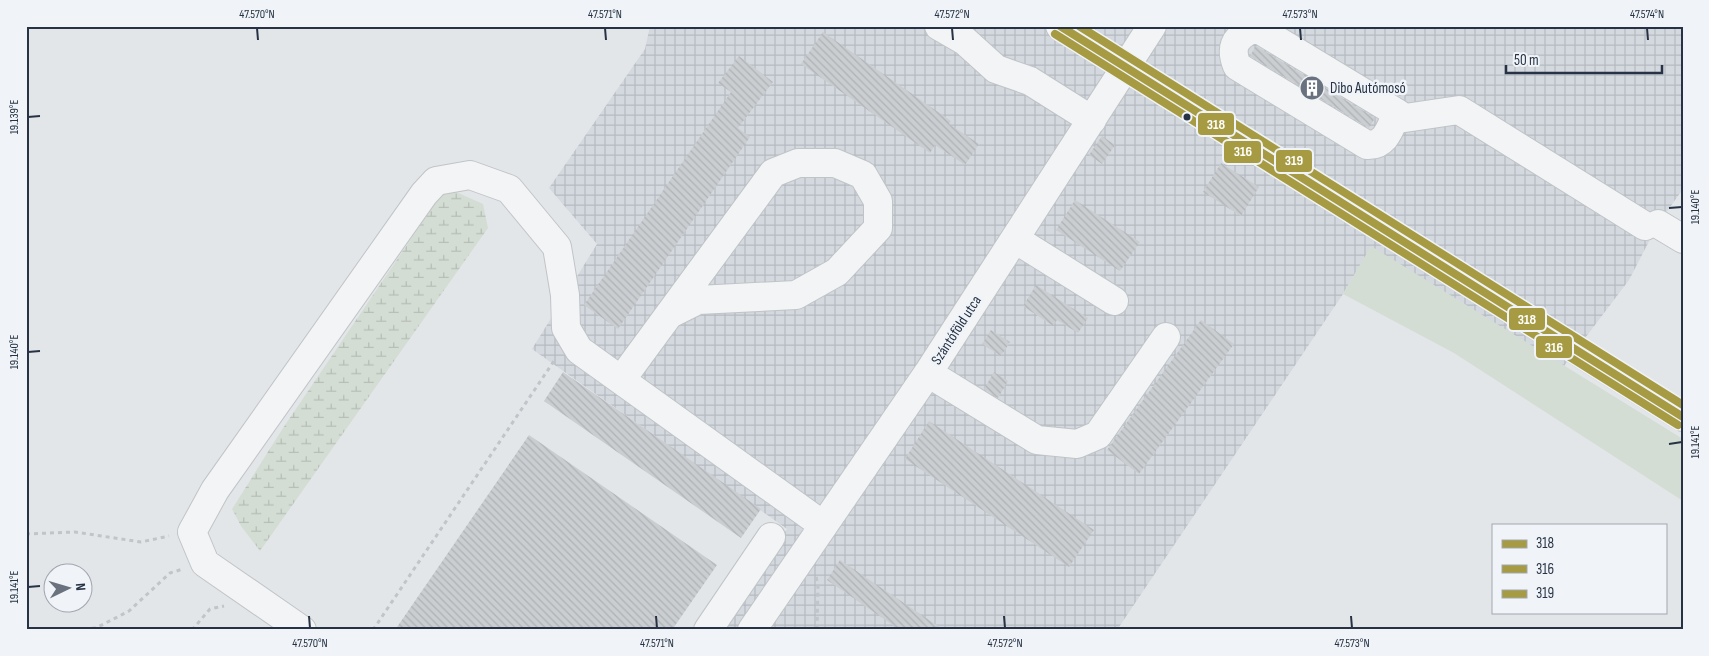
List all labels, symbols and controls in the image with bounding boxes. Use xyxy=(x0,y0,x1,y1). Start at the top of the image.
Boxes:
text: 47.570°N xyxy=(239,7,275,22)
text: 47.571°N xyxy=(588,7,622,22)
text: 47.572°N xyxy=(934,7,970,22)
text: 47.573°N xyxy=(1282,7,1318,22)
text: 47.574°N xyxy=(1630,7,1664,22)
scale bar xyxy=(1506,42,1663,74)
text: 50 m xyxy=(1514,51,1539,70)
building icon: Dibo Autómosó xyxy=(1299,75,1325,101)
place label: Dibo Autómosó xyxy=(1330,79,1406,98)
text: 19.139°E xyxy=(7,100,22,134)
unlabelled marker xyxy=(1182,112,1192,122)
line badge: 318 xyxy=(1197,112,1235,136)
text: 318 xyxy=(1207,116,1226,133)
line badge: 316 xyxy=(1223,140,1262,164)
text: 316 xyxy=(1234,143,1253,160)
line badge: 319 xyxy=(1275,149,1313,173)
text: 319 xyxy=(1285,152,1304,169)
text: 19.140°E xyxy=(1688,190,1703,224)
street label: Szántóföld utca xyxy=(927,292,986,368)
line badge: 318 xyxy=(1508,307,1546,331)
text: 318 xyxy=(1518,311,1537,328)
text: 19.140°E xyxy=(7,335,22,369)
line badge: 316 xyxy=(1535,335,1573,359)
text: 316 xyxy=(1545,339,1564,356)
text: 19.141°E xyxy=(1688,425,1703,459)
legend xyxy=(1492,524,1666,614)
text: 318 xyxy=(1536,534,1554,553)
text: 316 xyxy=(1536,560,1554,579)
north arrow xyxy=(42,564,92,614)
text: 19.141°E xyxy=(7,570,22,604)
text: N xyxy=(72,582,89,591)
text: 319 xyxy=(1536,584,1554,603)
text: 47.570°N xyxy=(292,636,328,651)
text: 47.571°N xyxy=(640,636,674,651)
text: 47.572°N xyxy=(987,636,1023,651)
text: 47.573°N xyxy=(1334,636,1370,651)

